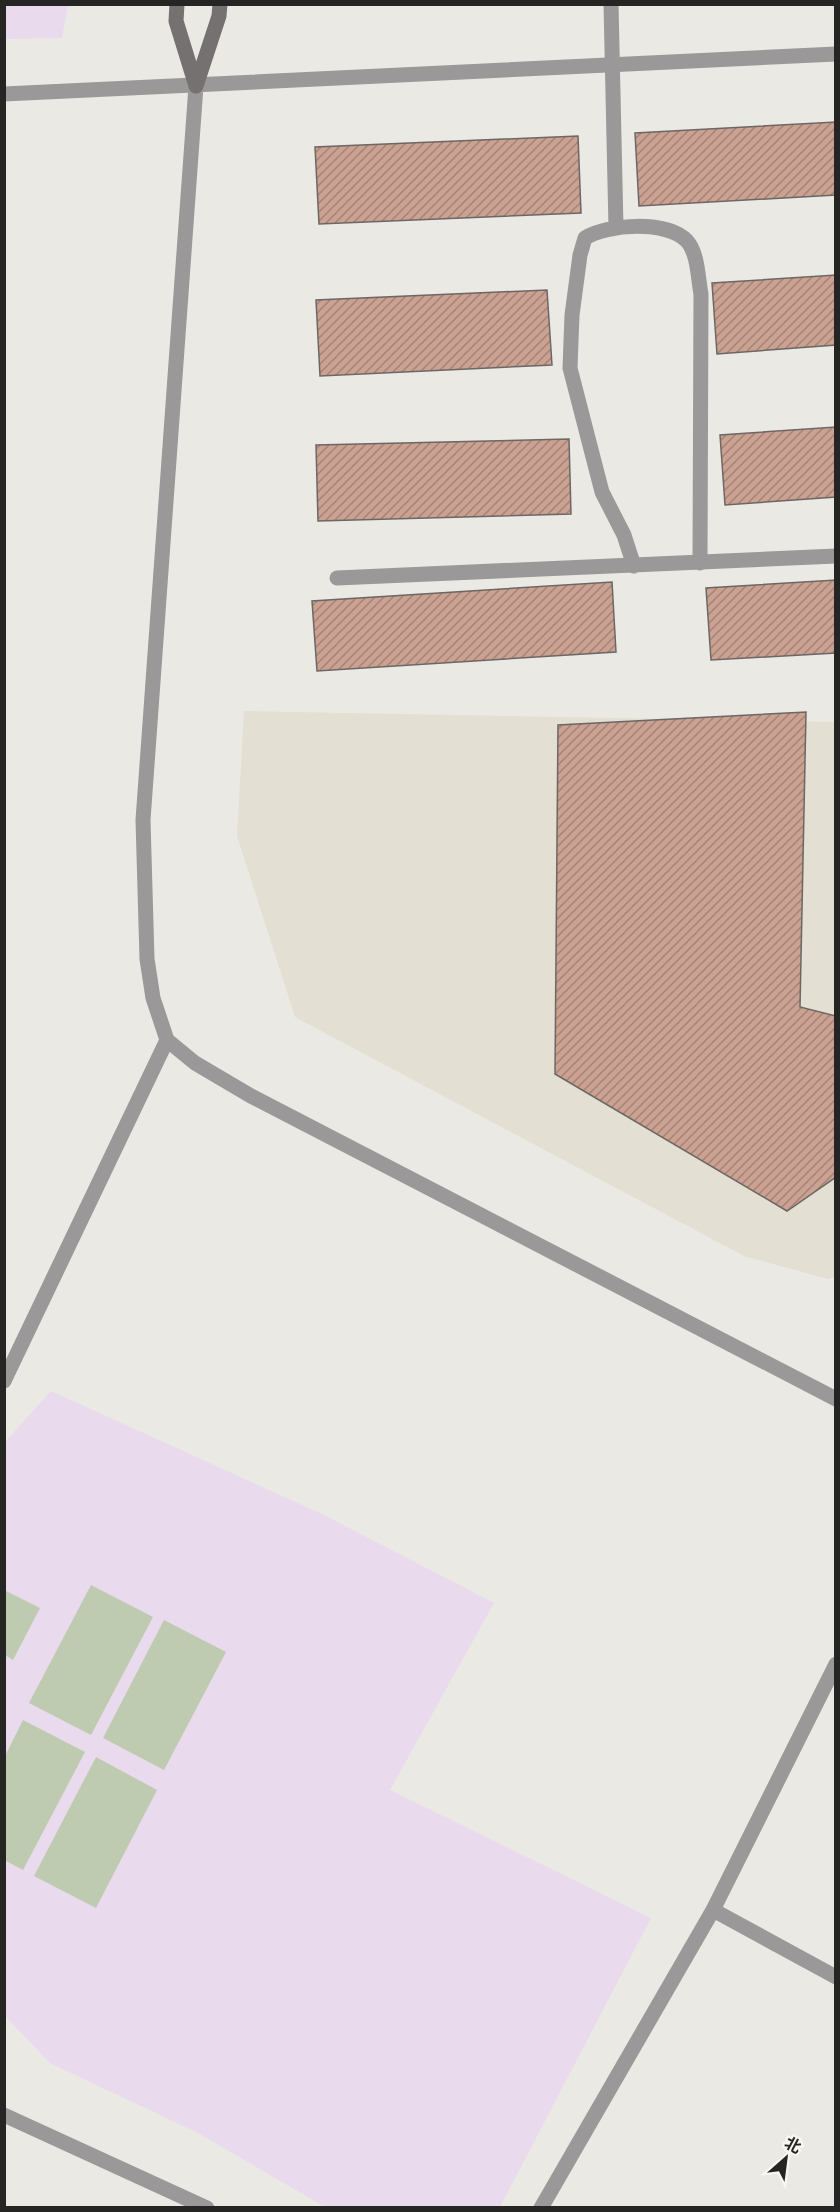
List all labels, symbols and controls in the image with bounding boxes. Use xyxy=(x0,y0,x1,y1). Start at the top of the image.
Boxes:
north arrow xyxy=(756,2128,816,2188)
text: 北 xyxy=(780,2131,805,2159)

